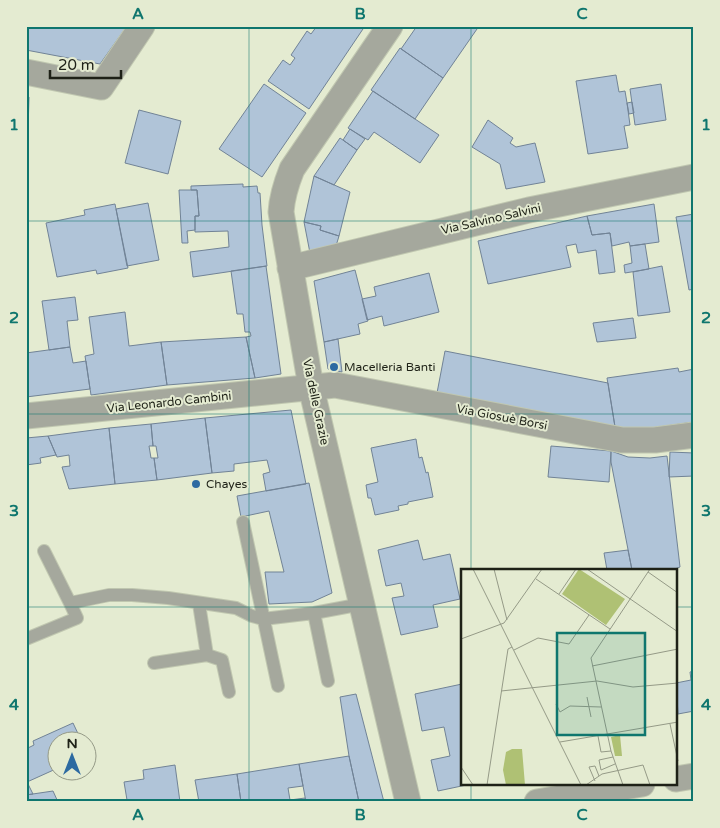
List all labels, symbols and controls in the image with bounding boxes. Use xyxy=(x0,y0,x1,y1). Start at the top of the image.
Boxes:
text: A xyxy=(132,4,144,24)
text: B xyxy=(354,4,366,24)
text: C xyxy=(576,4,588,24)
scale bar xyxy=(50,48,121,80)
text: 20 m xyxy=(58,56,95,74)
text: 1 xyxy=(9,115,19,135)
text: 1 xyxy=(701,115,711,135)
street label: Via Salvino Salvini xyxy=(440,201,542,237)
text: 2 xyxy=(9,308,19,328)
text: 2 xyxy=(701,308,711,328)
street label: Via delle Grazie xyxy=(300,358,332,446)
place label: Macelleria Banti xyxy=(344,360,436,374)
marker: Macelleria Banti xyxy=(328,361,340,373)
street label: Via Leonardo Cambini xyxy=(106,388,232,416)
street label: Via Giosuè Borsi xyxy=(455,401,549,433)
place label: Chayes xyxy=(206,477,247,491)
marker: Chayes xyxy=(190,478,202,490)
text: 3 xyxy=(9,501,19,521)
text: 3 xyxy=(701,501,711,521)
inset map xyxy=(461,569,678,786)
text: 4 xyxy=(9,695,19,715)
text: 4 xyxy=(701,695,711,715)
north arrow xyxy=(48,730,98,780)
text: N xyxy=(66,735,78,752)
text: A xyxy=(132,805,144,825)
text: B xyxy=(354,805,366,825)
text: C xyxy=(576,805,588,825)

